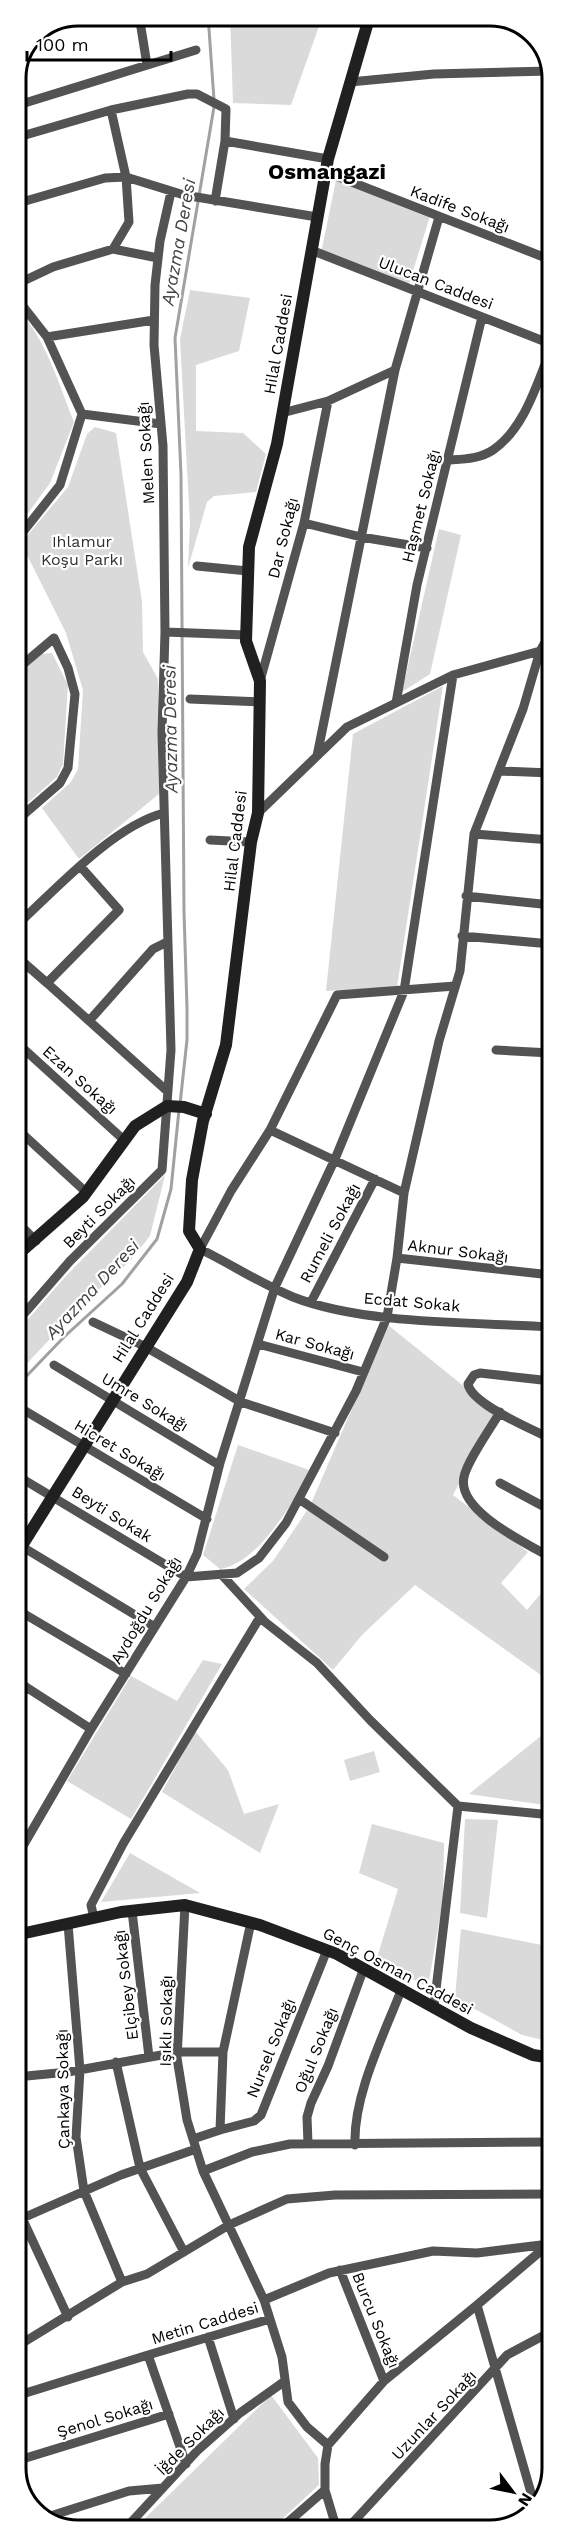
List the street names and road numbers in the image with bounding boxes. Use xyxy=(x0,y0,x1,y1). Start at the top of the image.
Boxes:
street label: Kadife Sokağı xyxy=(408,181,512,237)
street label: Ulucan Caddesi xyxy=(376,252,496,314)
street label: Hilal Caddesi xyxy=(260,292,296,396)
street label: Melen Sokağı xyxy=(134,401,158,505)
street label: Haşmet Sokağı xyxy=(398,447,444,565)
street label: Dar Sokağı xyxy=(264,496,302,580)
street label: Hilal Caddesi xyxy=(219,789,251,893)
street label: Ezan Sokağı xyxy=(39,1042,121,1118)
street label: Beyti Sokağı xyxy=(59,1172,139,1252)
street label: Rumeli Sokağı xyxy=(296,1180,364,1286)
street label: Aknur Sokağı xyxy=(406,1235,510,1267)
street label: Hilal Caddesi xyxy=(108,1270,178,1366)
street label: Ecdat Sokak xyxy=(363,1288,461,1316)
street label: Kar Sokağı xyxy=(273,1324,357,1364)
street label: Umre Sokağı xyxy=(98,1369,192,1435)
street label: Hicret Sokağı xyxy=(71,1415,169,1485)
street label: Beyti Sokak xyxy=(68,1482,156,1546)
street label: Aydoğdu Sokağı xyxy=(106,1553,186,1667)
street label: Genç Osman Caddesi xyxy=(320,1923,476,2019)
street label: Elçibey Sokağı xyxy=(110,1929,142,2041)
street label: Işıklı Sokağı xyxy=(156,1975,176,2067)
street label: Nursel Sokağı xyxy=(242,1995,300,2101)
street label: Oğul Sokağı xyxy=(290,2004,342,2096)
street label: Çankaya Sokağı xyxy=(52,2029,74,2149)
street label: Burcu Sokağı xyxy=(348,2269,404,2371)
street label: Metin Caddesi xyxy=(149,2298,261,2348)
street label: Uzunlar Sokağı xyxy=(388,2366,480,2464)
street label: Şenol Sokağı xyxy=(55,2394,155,2442)
street label: İğde Sokağı xyxy=(152,2403,228,2479)

